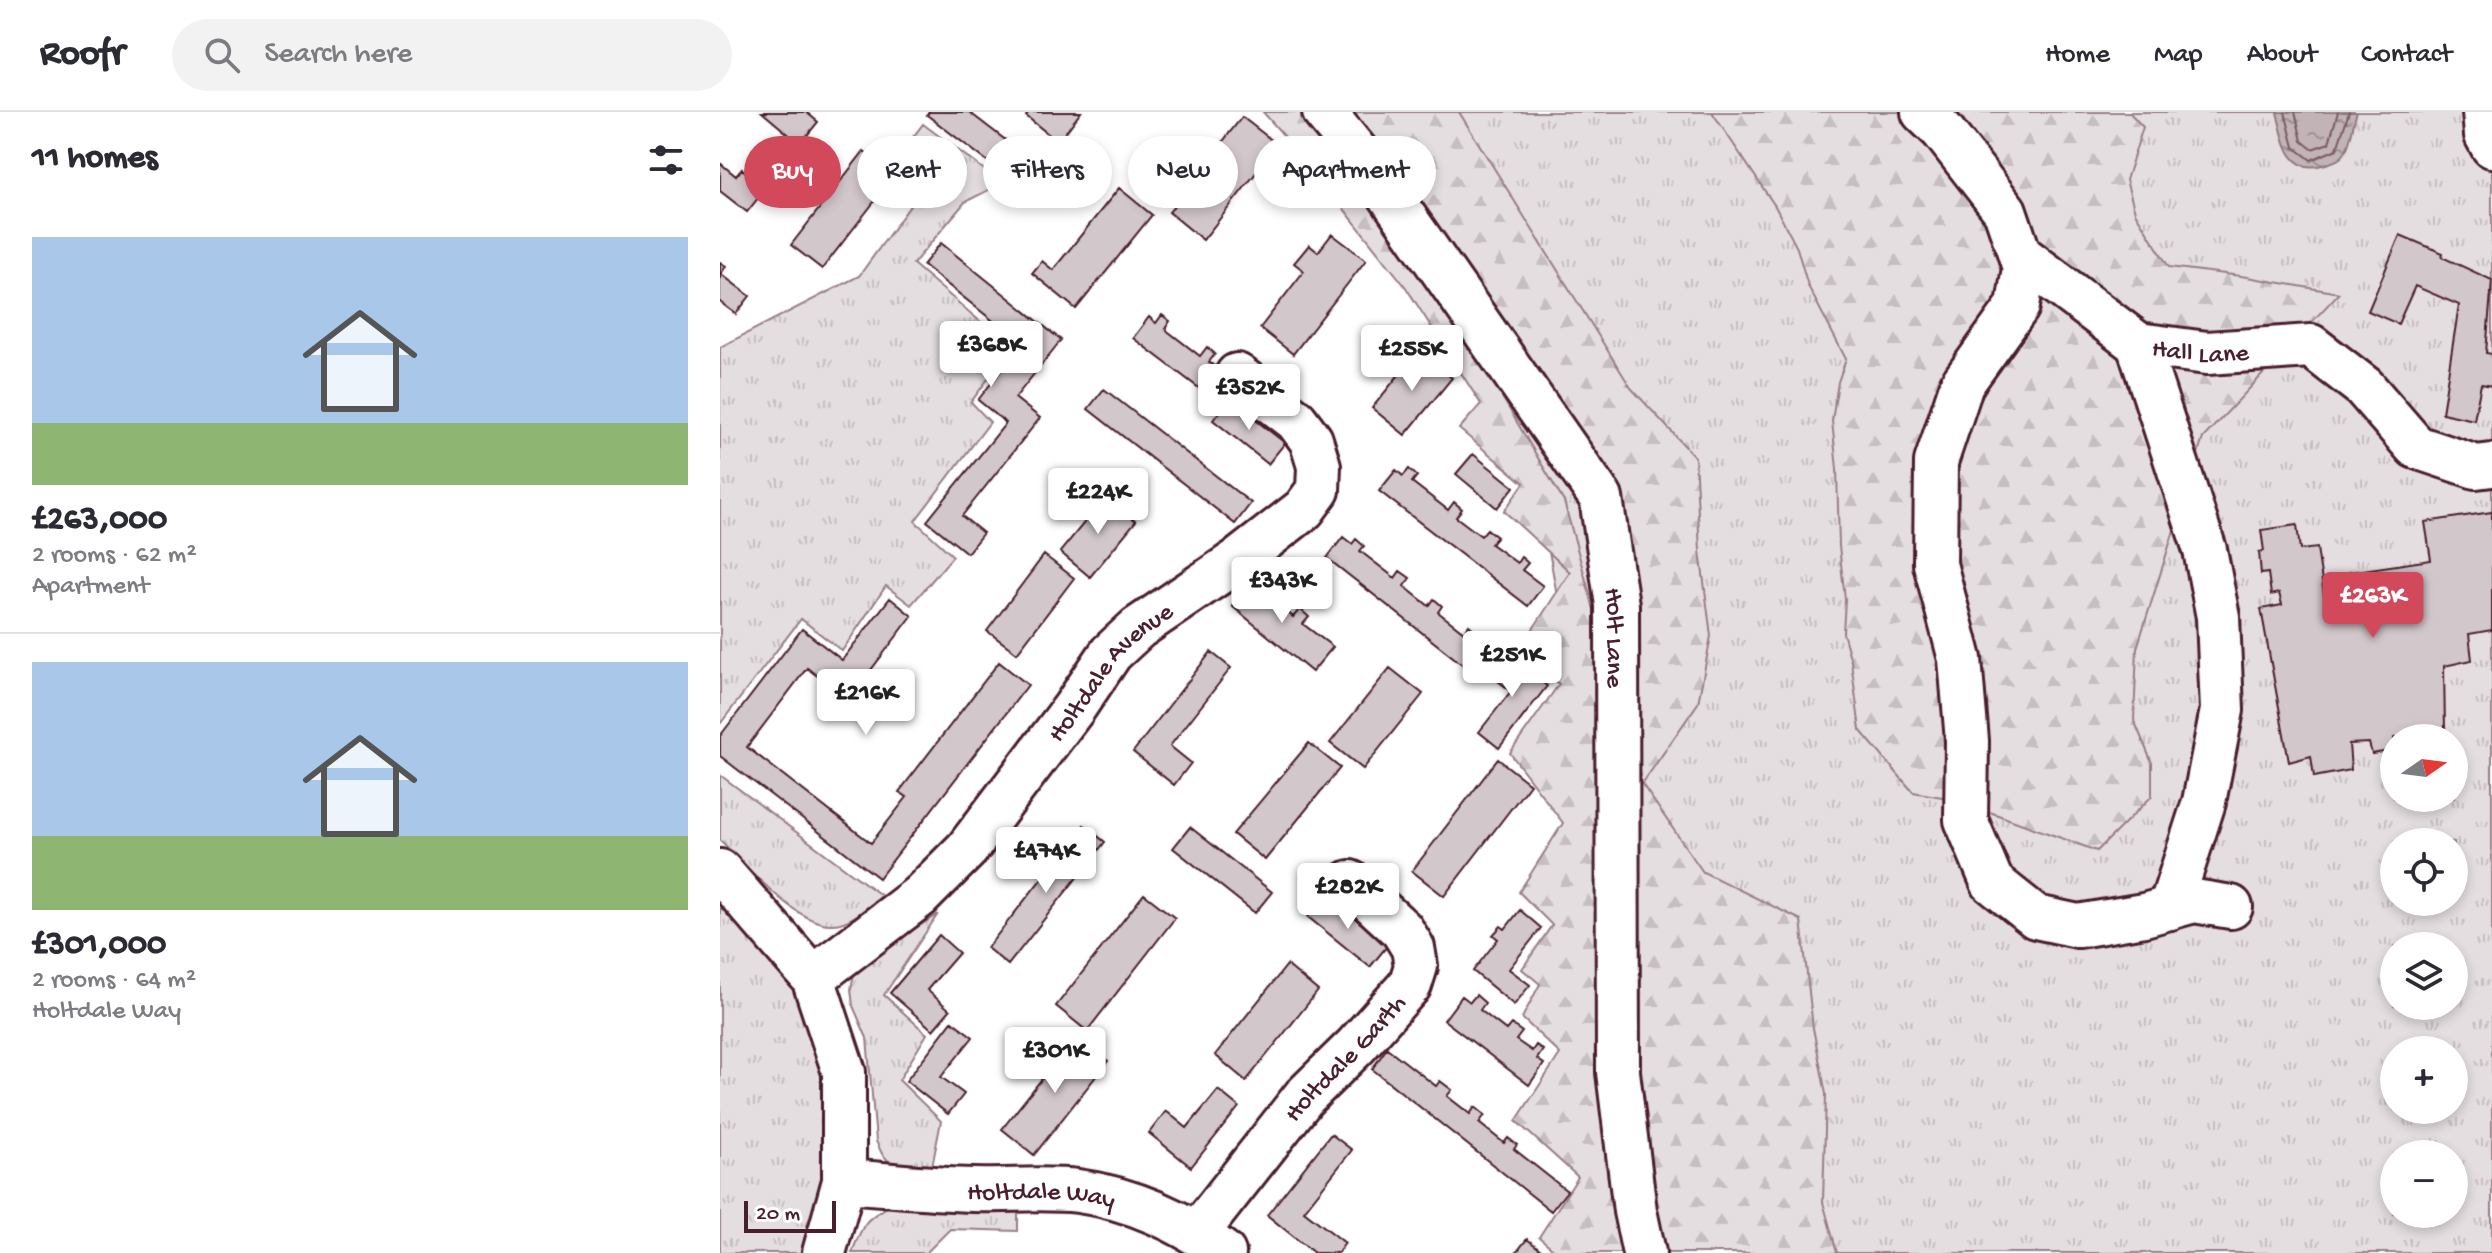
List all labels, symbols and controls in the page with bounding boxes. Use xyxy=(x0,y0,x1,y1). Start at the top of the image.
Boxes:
search box xyxy=(172,19,732,91)
text: Roofr xyxy=(40,33,124,77)
icon: search xyxy=(200,33,244,77)
text: Search here xyxy=(264,38,412,73)
text: Home xyxy=(2045,39,2110,72)
text: Map xyxy=(2154,39,2203,72)
text: About xyxy=(2247,39,2317,72)
text: Contact xyxy=(2361,39,2452,72)
chip: Buy xyxy=(744,136,841,208)
chip: Rent xyxy=(857,136,967,208)
chip: Filters xyxy=(983,136,1112,208)
chip: New xyxy=(1128,136,1238,208)
chip: Apartment xyxy=(1254,136,1436,208)
icon: filters xyxy=(644,138,688,182)
text: 11 homes xyxy=(32,140,158,180)
icon: home xyxy=(288,289,432,433)
pin: £368K xyxy=(935,321,1047,389)
pin: £255K xyxy=(1356,325,1468,393)
text: £368K xyxy=(958,331,1024,362)
text: £255K xyxy=(1379,335,1445,366)
street label: Hall Lane xyxy=(2150,335,2251,373)
pin: £352K xyxy=(1193,364,1305,432)
text: £352K xyxy=(1216,374,1282,405)
pin: £224K xyxy=(1042,468,1154,536)
text: £224K xyxy=(1066,478,1130,509)
text: £263,000 xyxy=(32,501,167,541)
text: 2 rooms · 62 m² xyxy=(32,541,196,572)
pin: £343K xyxy=(1226,557,1338,625)
text: £343K xyxy=(1249,567,1315,598)
text: Apartment xyxy=(32,572,149,603)
pin: £263K xyxy=(2317,572,2429,640)
text: £263K xyxy=(2340,582,2406,613)
street label: Holt Lane xyxy=(1595,586,1628,688)
street label: Holtdale Avenue xyxy=(1043,597,1181,750)
pin: £251K xyxy=(1456,631,1568,699)
text: £251K xyxy=(1481,641,1543,672)
pin: £216K xyxy=(810,669,922,737)
text: £216K xyxy=(835,679,897,710)
icon: home xyxy=(288,714,432,858)
north arrow xyxy=(2380,724,2468,812)
map controls xyxy=(2380,724,2468,1228)
pin: £474K xyxy=(990,827,1102,895)
button: locate xyxy=(2380,828,2468,916)
text: £474K xyxy=(1014,837,1078,868)
pin: £282K xyxy=(1292,863,1404,931)
text: £282K xyxy=(1315,873,1381,904)
text: £301,000 xyxy=(32,926,166,966)
button: layers xyxy=(2380,932,2468,1020)
text: 2 rooms · 64 m² xyxy=(32,966,196,997)
street label: Holtdale Garth xyxy=(1279,989,1415,1130)
text: Holtdale Way xyxy=(32,997,181,1028)
pin: £301K xyxy=(999,1027,1111,1095)
button: + xyxy=(2380,1036,2468,1124)
text: £301K xyxy=(1023,1037,1087,1068)
button: − xyxy=(2380,1140,2468,1228)
street label: Holtdale Way xyxy=(967,1178,1118,1218)
scale bar xyxy=(744,1197,836,1233)
text: 20 m xyxy=(756,1202,800,1228)

